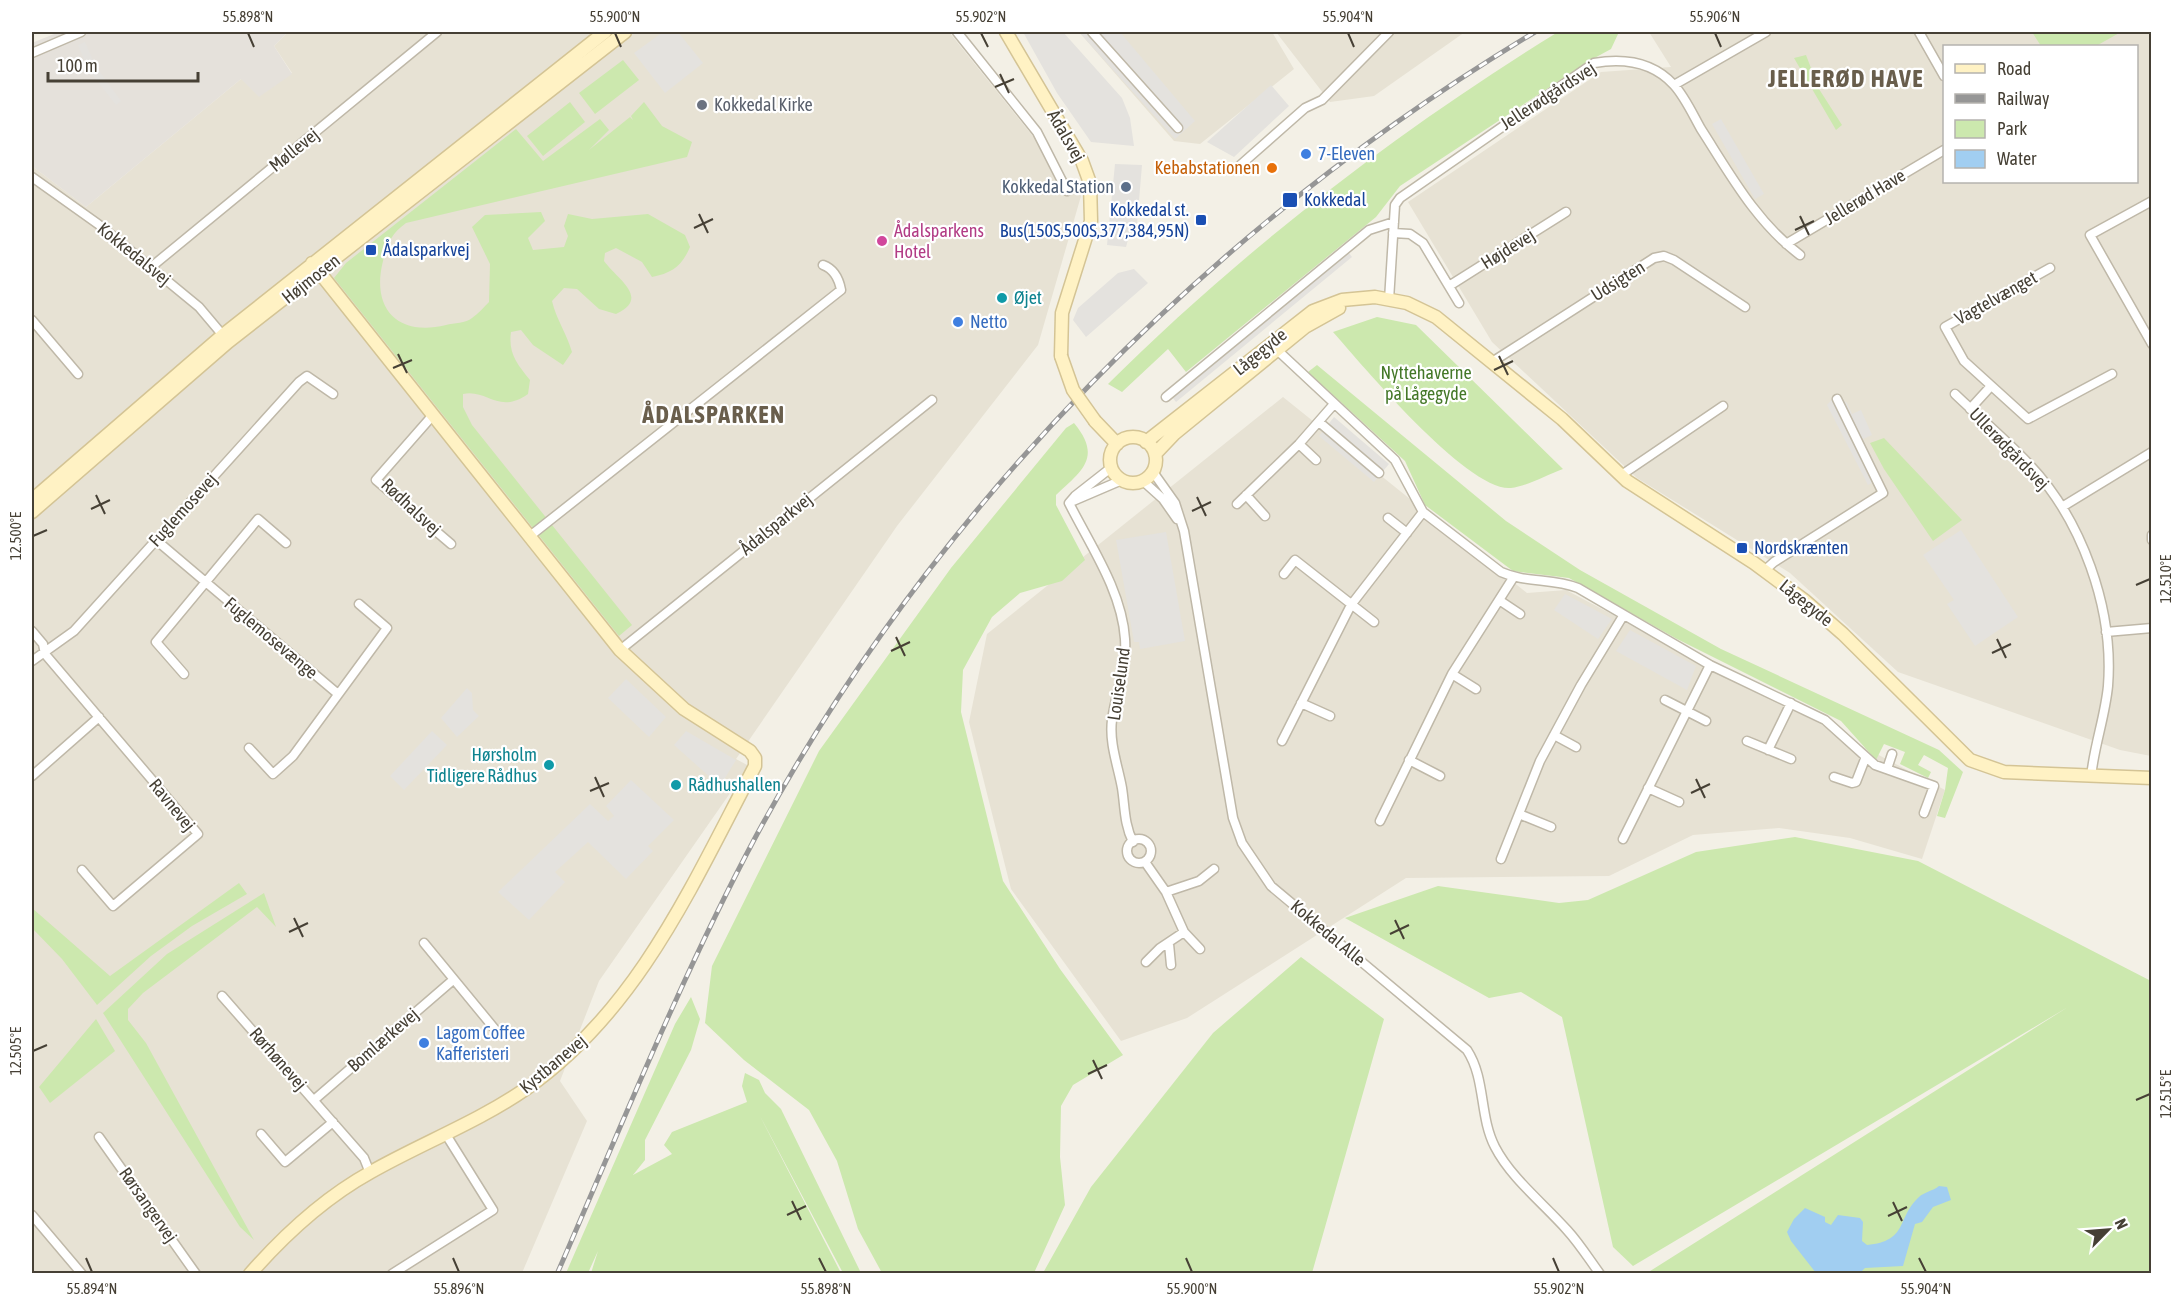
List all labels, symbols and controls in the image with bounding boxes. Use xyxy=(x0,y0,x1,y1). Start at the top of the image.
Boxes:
text: 55.898°N xyxy=(223,8,273,25)
text: 55.900°N xyxy=(590,8,640,25)
text: 55.902°N xyxy=(956,8,1006,25)
text: 55.904°N xyxy=(1323,8,1373,25)
text: 55.906°N xyxy=(1690,8,1740,25)
scale bar xyxy=(48,45,198,83)
legend xyxy=(1943,45,2138,183)
text: 100 m xyxy=(57,55,98,76)
street label: Jellerødgårdsvej xyxy=(1496,57,1599,134)
text: Road xyxy=(1997,58,2031,79)
district label: JELLERØD HAVE xyxy=(1767,65,1924,92)
text: Railway xyxy=(1997,88,2049,109)
place label: Kokkedal Kirke xyxy=(714,94,813,115)
marker: Kokkedal Kirke xyxy=(695,98,709,112)
street label: Ådalsvej xyxy=(1043,106,1090,165)
text: Park xyxy=(1997,118,2027,139)
street label: Møllevej xyxy=(265,123,323,176)
place label: 7-Eleven xyxy=(1318,143,1375,164)
marker: 7-Eleven xyxy=(1299,147,1313,161)
text: Water xyxy=(1997,148,2037,169)
place label: Kebabstationen xyxy=(1155,157,1260,178)
marker: Kebabstationen xyxy=(1265,161,1279,175)
street label: Jellerød Have xyxy=(1821,164,1909,229)
place label: Kokkedal Station xyxy=(1002,176,1114,197)
marker: Kokkedal Station xyxy=(1119,180,1133,194)
place label: Kokkedal xyxy=(1304,189,1366,210)
marker: Kokkedal xyxy=(1281,191,1299,209)
place label: Kokkedal st. Bus(150S,500S,377,384,95N) xyxy=(1000,199,1189,241)
marker: Kokkedal st. Bus(150S,500S,377,384,95N) xyxy=(1194,213,1208,227)
street label: Kokkedalsvej xyxy=(93,218,175,289)
place label: Ådalsparkens Hotel xyxy=(894,220,984,262)
street label: Højdevej xyxy=(1477,224,1538,273)
marker: Ådalsparkens Hotel xyxy=(875,234,889,248)
place label: Ådalsparkvej xyxy=(383,239,470,260)
marker: Ådalsparkvej xyxy=(364,243,378,257)
street label: Højmosen xyxy=(278,249,344,308)
street label: Udsigten xyxy=(1587,256,1648,305)
street label: Vagtelvænget xyxy=(1951,266,2040,329)
place label: Øjet xyxy=(1014,287,1042,308)
marker: Øjet xyxy=(995,291,1009,305)
place label: Netto xyxy=(970,311,1007,332)
marker: Netto xyxy=(951,315,965,329)
street label: Lågegyde xyxy=(1229,324,1291,379)
park label: Nyttehaverne på Lågegyde xyxy=(1380,362,1472,404)
district label: ÅDALSPARKEN xyxy=(641,400,786,428)
street label: Ullerødgårdsvej xyxy=(1965,403,2054,494)
street label: Fuglemosevej xyxy=(144,469,221,551)
street label: Rødhalsvej xyxy=(377,474,445,539)
street label: Ådalsparkvej xyxy=(735,488,816,559)
text: 12.500°E xyxy=(7,511,24,560)
place label: Nordskrænten xyxy=(1754,537,1848,558)
marker: Nordskrænten xyxy=(1735,541,1749,555)
text: 12.510°E xyxy=(2157,554,2174,603)
street label: Lågegyde xyxy=(1775,575,1837,630)
street label: Fuglemosevænge xyxy=(220,593,322,683)
street label: Louiselund xyxy=(1103,646,1134,722)
place label: Hørsholm Tidligere Rådhus xyxy=(427,744,537,786)
marker: Hørsholm Tidligere Rådhus xyxy=(542,758,556,772)
street label: Ravnevej xyxy=(145,774,200,835)
place label: Rådhushallen xyxy=(688,774,781,795)
marker: Rådhushallen xyxy=(669,778,683,792)
street label: Kokkedal Alle xyxy=(1287,895,1370,970)
street label: Bomlærkevej xyxy=(343,1003,422,1076)
place label: Lagom Coffee Kafferisteri xyxy=(436,1022,525,1064)
street label: Rørhønevej xyxy=(245,1023,311,1094)
text: 12.505°E xyxy=(7,1026,24,1075)
street label: Kystbanevej xyxy=(515,1030,590,1098)
marker: Lagom Coffee Kafferisteri xyxy=(417,1036,431,1050)
text: 12.515°E xyxy=(2157,1069,2174,1118)
street label: Rørsangervej xyxy=(115,1163,182,1246)
north arrow xyxy=(2078,1200,2138,1260)
text: N xyxy=(2111,1216,2132,1232)
text: 55.894°N xyxy=(67,1280,117,1297)
text: 55.896°N xyxy=(434,1280,484,1297)
text: 55.898°N xyxy=(801,1280,851,1297)
text: 55.900°N xyxy=(1167,1280,1217,1297)
text: 55.902°N xyxy=(1534,1280,1584,1297)
text: 55.904°N xyxy=(1901,1280,1951,1297)

